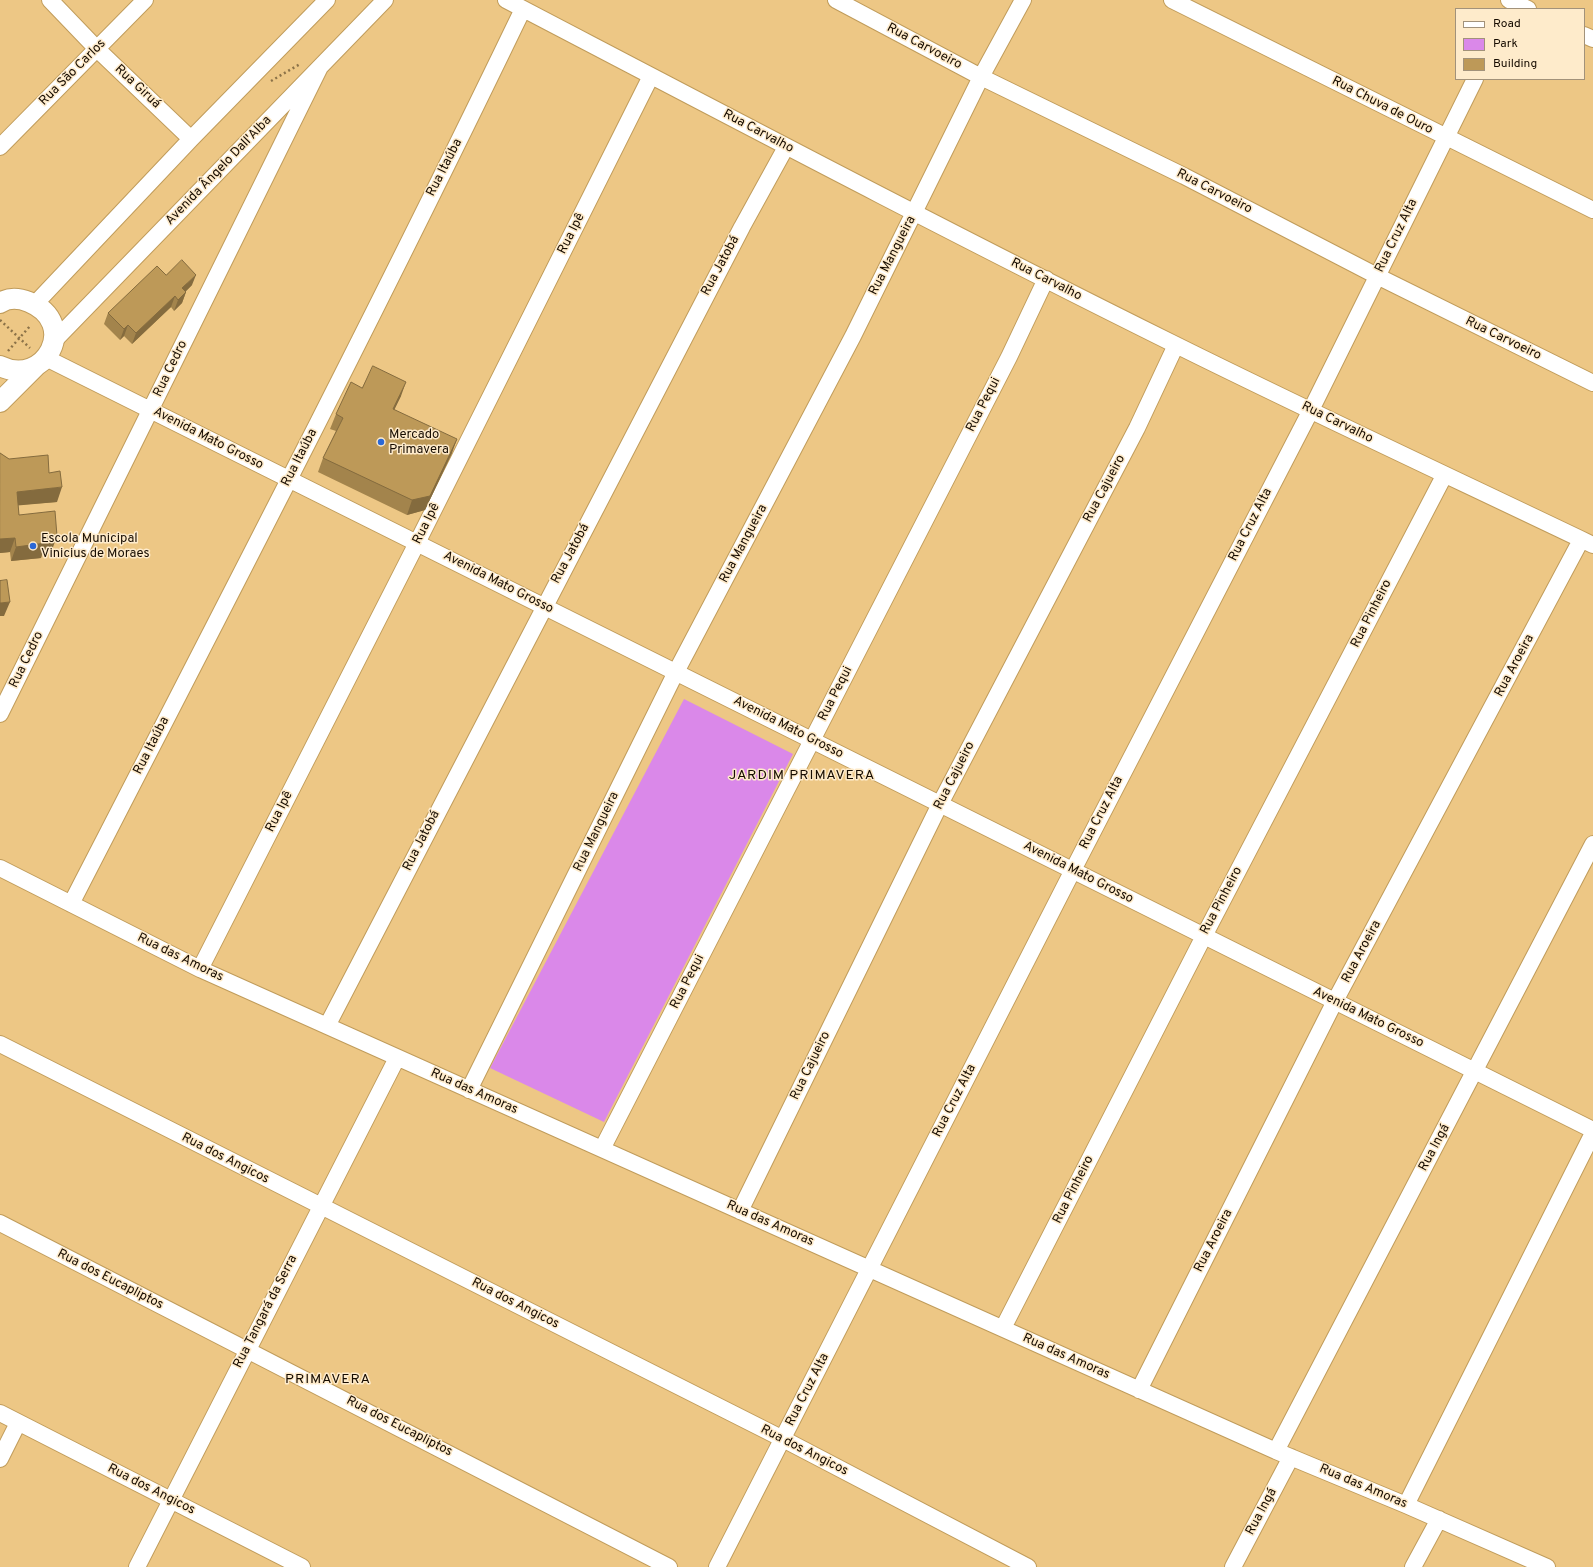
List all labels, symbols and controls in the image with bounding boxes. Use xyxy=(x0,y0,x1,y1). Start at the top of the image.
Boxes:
legend xyxy=(1455,8,1585,80)
text: Road xyxy=(1493,16,1521,32)
street label: Rua Carvoeiro xyxy=(884,21,964,73)
street label: Rua São Carlos xyxy=(36,36,110,110)
text: Park xyxy=(1493,36,1518,52)
text: Building xyxy=(1493,56,1537,72)
street label: Rua Giruá xyxy=(111,62,163,112)
street label: Rua Chuva de Ouro xyxy=(1329,74,1435,138)
street label: Rua Carvalho xyxy=(720,107,796,157)
street label: Avenida Ângelo Dall'Alba xyxy=(163,113,275,229)
street label: Rua Itaúba xyxy=(424,137,466,199)
street label: Rua Carvoeiro xyxy=(1174,166,1254,218)
street label: Rua Cruz Alta xyxy=(1372,197,1422,275)
street label: Rua Ipê xyxy=(555,211,589,257)
street label: Rua Mangueira xyxy=(866,214,920,298)
street label: Rua Jatobá xyxy=(699,233,743,299)
street label: Rua Carvalho xyxy=(1008,255,1084,305)
street label: Rua Carvoeiro xyxy=(1462,314,1544,364)
street label: Rua Cedro xyxy=(151,338,191,400)
street label: Rua Pequi xyxy=(964,375,1004,435)
street label: Rua Carvalho xyxy=(1299,399,1375,447)
street label: Avenida Mato Grosso xyxy=(150,404,266,474)
street label: Rua Itaúba xyxy=(279,427,321,489)
place label: Mercado Primavera xyxy=(389,427,449,458)
marker: Mercado Primavera xyxy=(376,437,386,447)
street label: Rua Cajueiro xyxy=(1081,453,1129,525)
street label: Rua Cruz Alta xyxy=(1226,486,1276,564)
street label: Rua Ipê xyxy=(410,501,444,547)
street label: Rua Mangueira xyxy=(717,502,771,586)
street label: Rua Jatobá xyxy=(549,521,593,587)
place label: Escola Municipal Vinicius de Moraes xyxy=(41,531,149,562)
marker: Escola Municipal Vinicius de Moraes xyxy=(28,541,38,551)
street label: Avenida Mato Grosso xyxy=(440,548,556,618)
street label: Rua Pinheiro xyxy=(1348,577,1396,651)
street label: Rua Cedro xyxy=(7,629,47,691)
street label: Rua Aroeira xyxy=(1492,632,1538,700)
street label: Rua Pequi xyxy=(816,664,856,724)
street label: Avenida Mato Grosso xyxy=(730,693,846,763)
street label: Rua Itaúba xyxy=(131,715,173,777)
street label: Rua Cajueiro xyxy=(931,739,979,813)
district label: JARDIM PRIMAVERA xyxy=(729,768,875,784)
street label: Rua Cruz Alta xyxy=(1077,774,1127,852)
street label: Rua Ipê xyxy=(263,789,297,835)
street label: Rua Mangueira xyxy=(571,790,623,874)
street label: Rua Jatobá xyxy=(400,808,444,874)
street label: Avenida Mato Grosso xyxy=(1020,838,1136,908)
street label: Rua Pinheiro xyxy=(1198,865,1246,937)
street label: Rua Aroeira xyxy=(1339,918,1385,986)
street label: Rua das Amoras xyxy=(134,930,226,986)
street label: Rua Pequi xyxy=(668,952,708,1012)
street label: Avenida Mato Grosso xyxy=(1310,984,1426,1052)
street label: Rua Cajueiro xyxy=(788,1029,834,1103)
street label: Rua Cruz Alta xyxy=(930,1062,980,1140)
street label: Rua das Amoras xyxy=(428,1066,520,1118)
street label: Rua Ingá xyxy=(1416,1122,1454,1174)
street label: Rua dos Angicos xyxy=(179,1130,271,1188)
street label: Rua Pinheiro xyxy=(1050,1153,1098,1227)
street label: Rua das Amoras xyxy=(724,1198,816,1250)
street label: Rua Aroeira xyxy=(1191,1207,1237,1275)
street label: Rua dos Eucapliptos xyxy=(54,1246,166,1314)
street label: Rua Tangará da Serra xyxy=(231,1253,301,1371)
street label: Rua dos Angicos xyxy=(469,1275,561,1333)
street label: Rua das Amoras xyxy=(1020,1331,1112,1383)
street label: Rua Cruz Alta xyxy=(783,1351,833,1429)
district label: PRIMAVERA xyxy=(285,1372,371,1388)
street label: Rua dos Eucapliptos xyxy=(343,1393,455,1461)
street label: Rua dos Angicos xyxy=(758,1422,850,1480)
street label: Rua dos Angicos xyxy=(105,1461,197,1519)
street label: Rua das Amoras xyxy=(1317,1461,1409,1513)
street label: Rua Ingá xyxy=(1243,1486,1281,1538)

